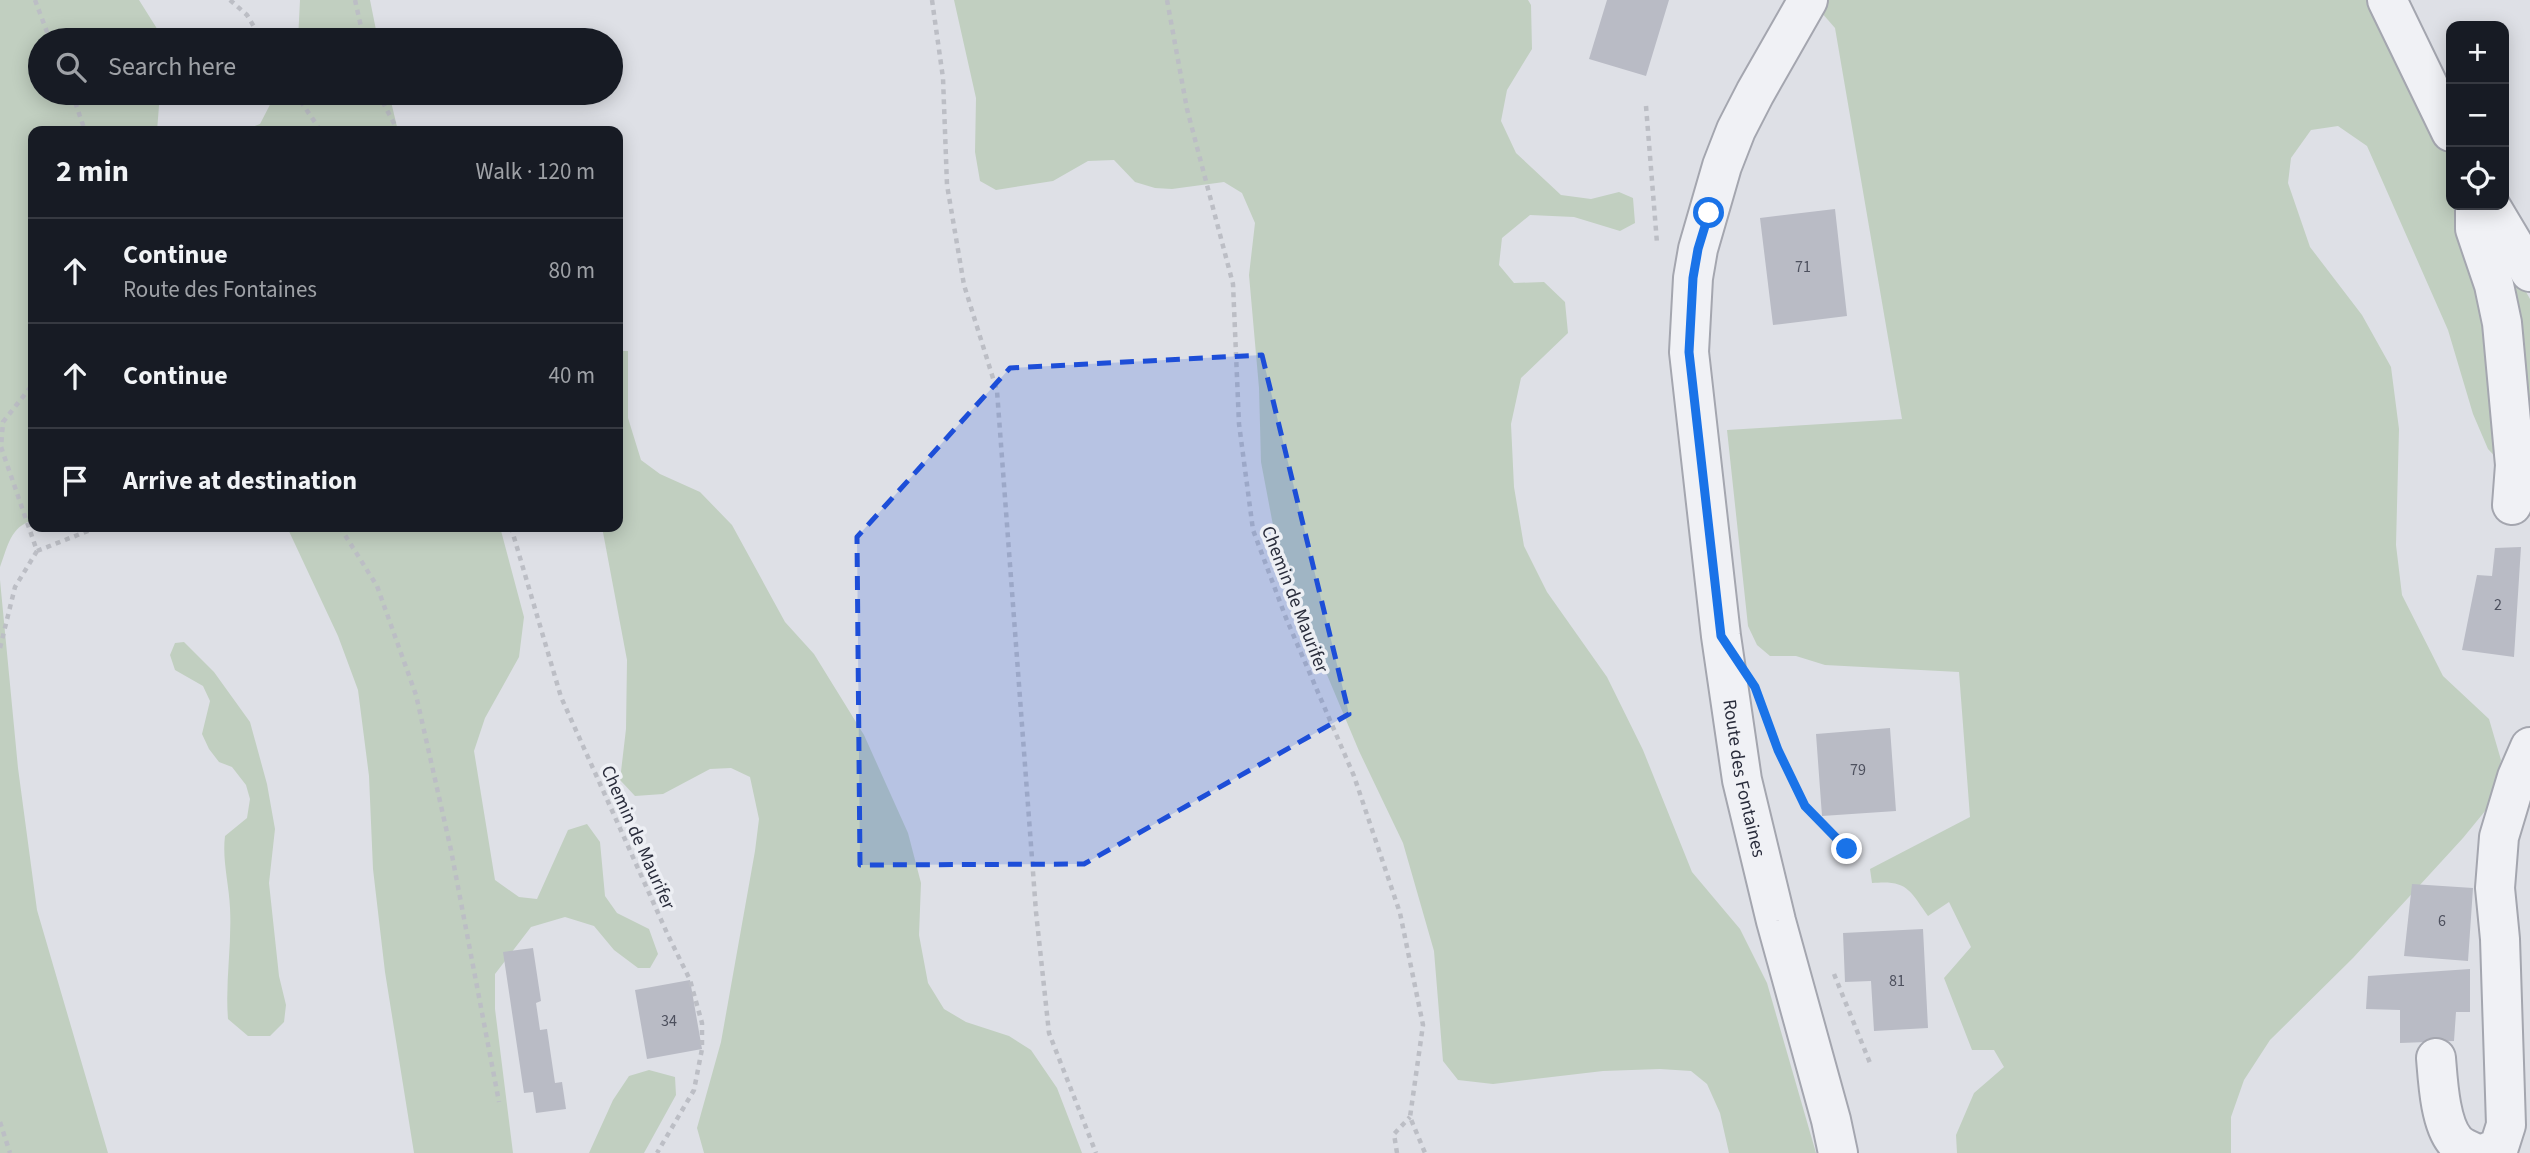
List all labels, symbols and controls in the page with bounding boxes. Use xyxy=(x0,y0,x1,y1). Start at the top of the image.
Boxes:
map controls xyxy=(2446,21,2509,210)
button: + xyxy=(2446,21,2509,84)
search box xyxy=(28,28,623,105)
icon: search xyxy=(52,48,90,86)
text: Search here xyxy=(108,48,236,85)
button: − xyxy=(2446,84,2509,147)
button: locate xyxy=(2446,147,2509,210)
text: 2 min xyxy=(56,150,129,193)
text: Walk · 120 m xyxy=(476,155,595,188)
route start xyxy=(1693,197,1724,228)
text: Continue xyxy=(123,236,228,273)
icon: ahead xyxy=(56,252,94,290)
text: 80 m xyxy=(548,254,595,287)
house number: 71 xyxy=(1795,256,1811,278)
text: Route des Fontaines xyxy=(123,273,317,306)
icon: ahead xyxy=(56,357,94,395)
text: Continue xyxy=(123,357,228,394)
text: 40 m xyxy=(548,359,595,392)
icon: arrive xyxy=(56,462,94,500)
text: Arrive at destination xyxy=(123,462,357,499)
street label: Chemin de Maurifer xyxy=(1254,522,1335,677)
house number: 2 xyxy=(2494,594,2502,616)
street label: Route des Fontaines xyxy=(1715,697,1772,860)
house number: 79 xyxy=(1850,759,1866,781)
street label: Chemin de Maurifer xyxy=(594,761,682,914)
route end xyxy=(1831,833,1862,864)
house number: 6 xyxy=(2438,910,2446,932)
house number: 81 xyxy=(1889,970,1905,992)
house number: 34 xyxy=(661,1010,677,1032)

